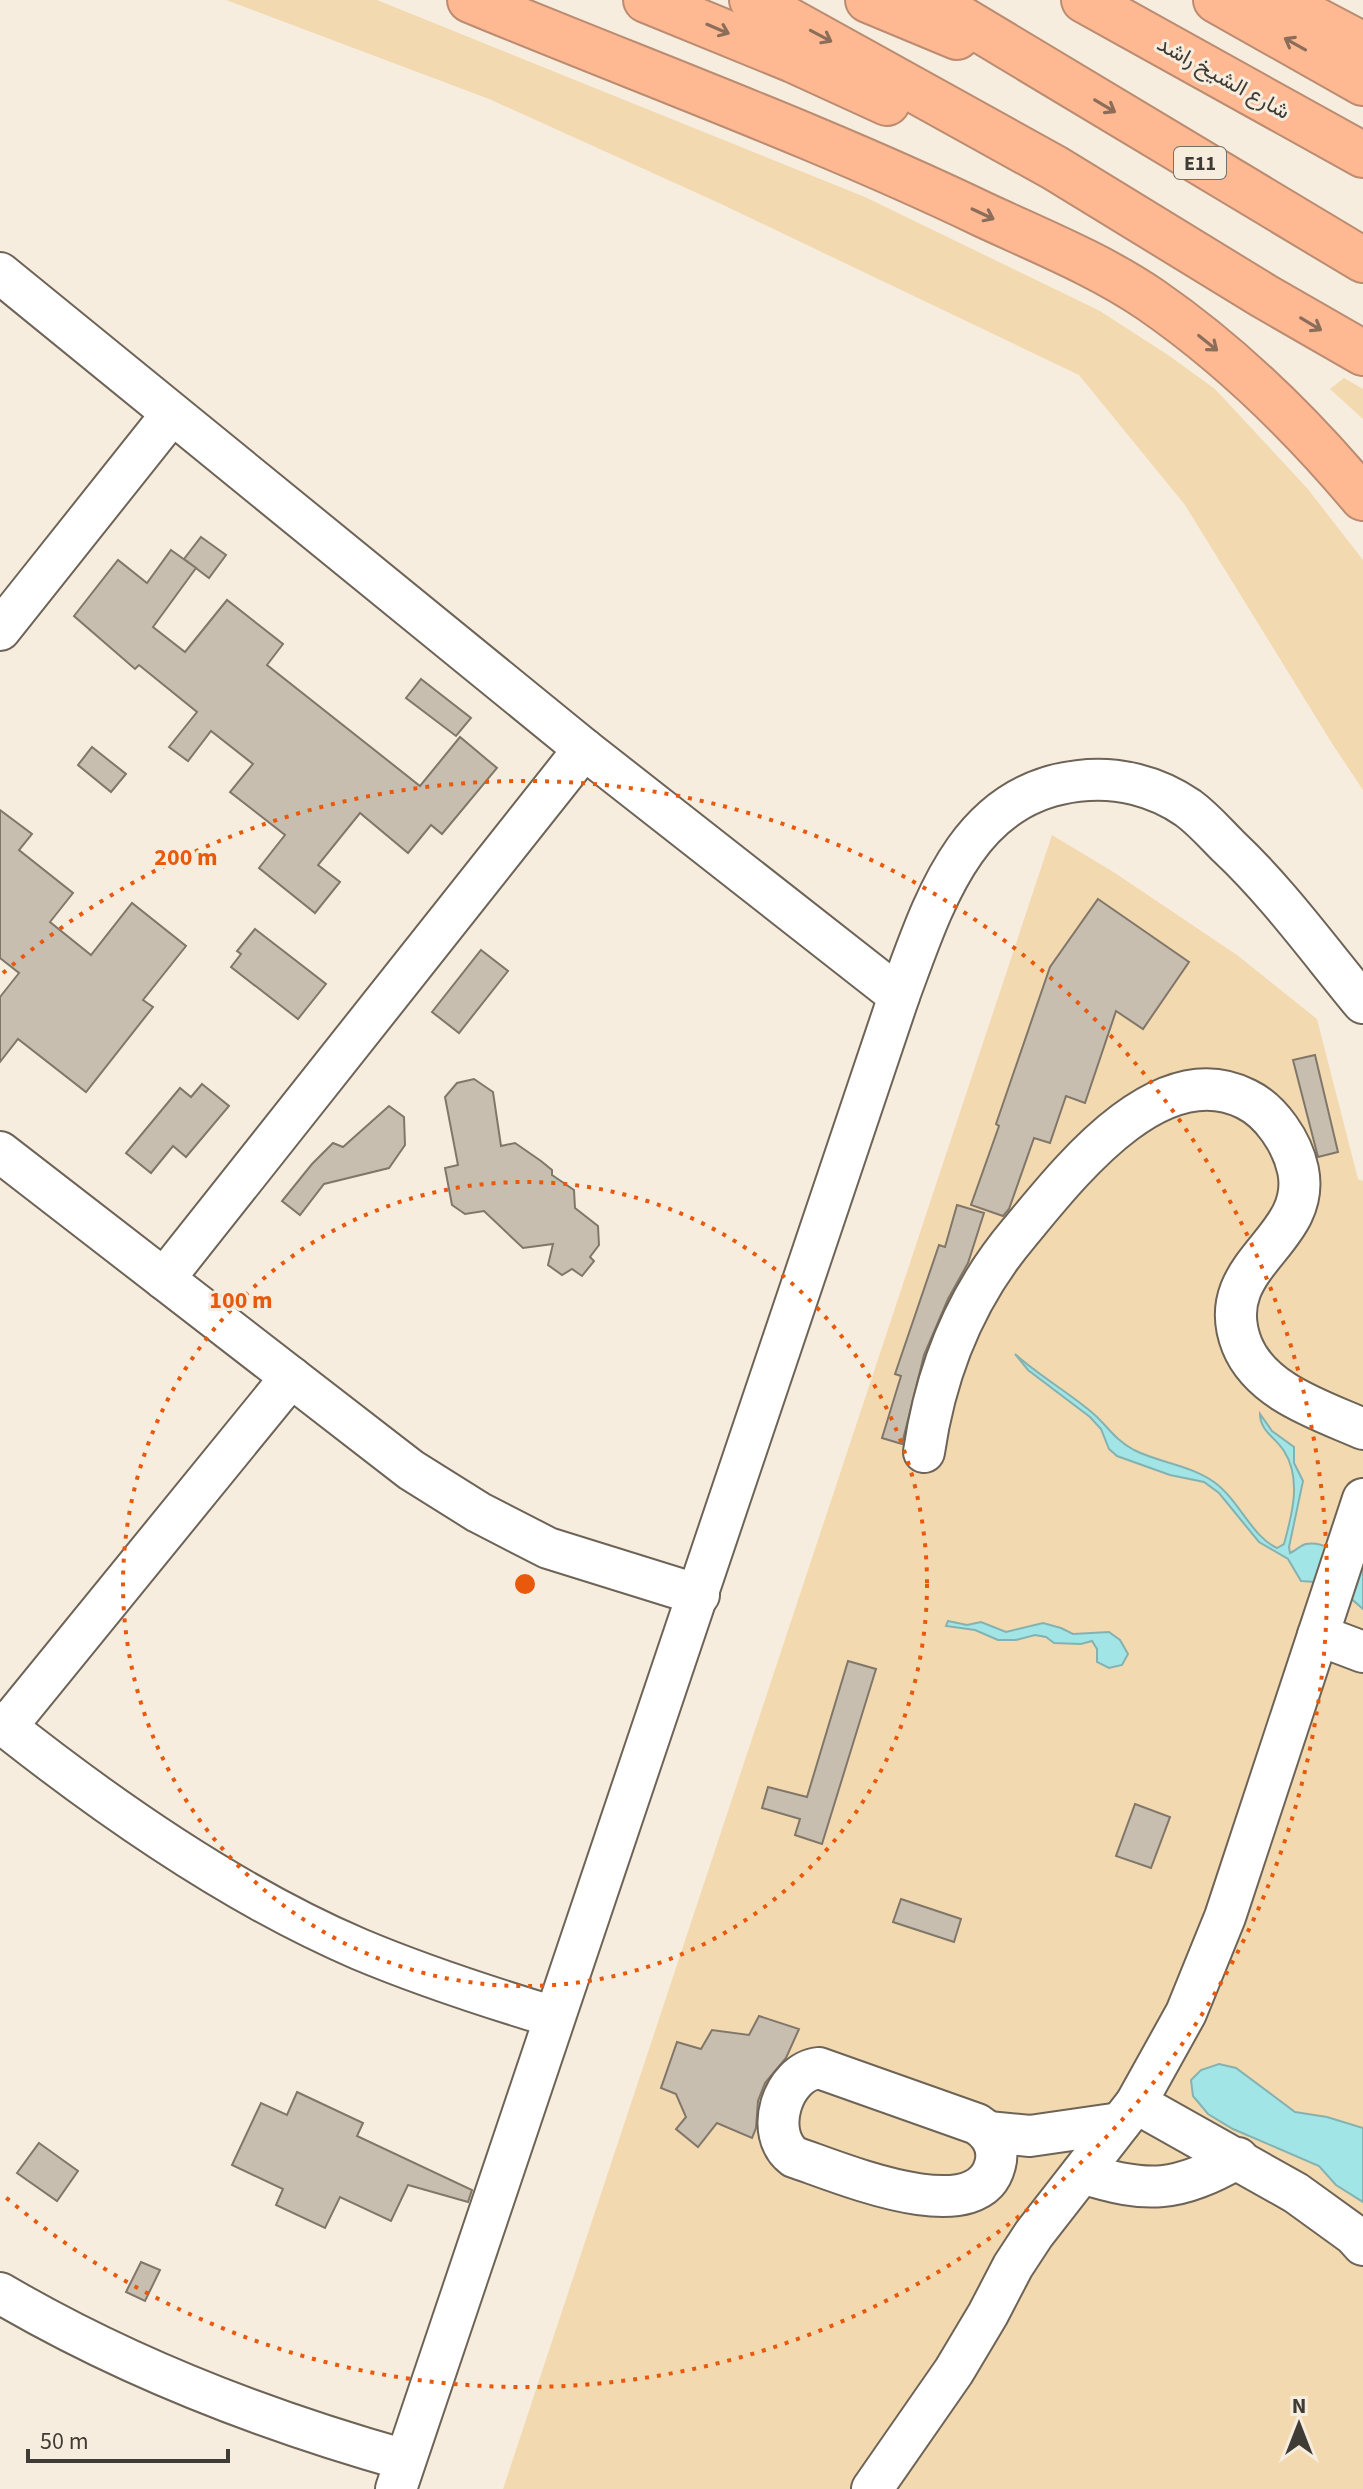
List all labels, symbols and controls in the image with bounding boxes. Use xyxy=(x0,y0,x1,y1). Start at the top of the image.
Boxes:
one-way arrow xyxy=(705,23,730,38)
street label: شارع الشيخ راشد xyxy=(1151,28,1296,128)
one-way arrow xyxy=(808,29,832,45)
one-way arrow xyxy=(1284,36,1307,52)
one-way arrow xyxy=(1093,98,1116,114)
road number: E11 xyxy=(1174,147,1226,179)
one-way arrow xyxy=(971,207,995,222)
one-way arrow xyxy=(1299,316,1322,332)
one-way arrow xyxy=(1197,334,1218,352)
text: 200 m xyxy=(154,840,218,875)
text: 100 m xyxy=(209,1283,273,1318)
centre of rings xyxy=(511,1570,539,1598)
north arrow xyxy=(1259,2385,1339,2465)
text: N xyxy=(1292,2390,1306,2422)
scale bar xyxy=(28,2413,228,2463)
text: 50 m xyxy=(40,2424,89,2459)

